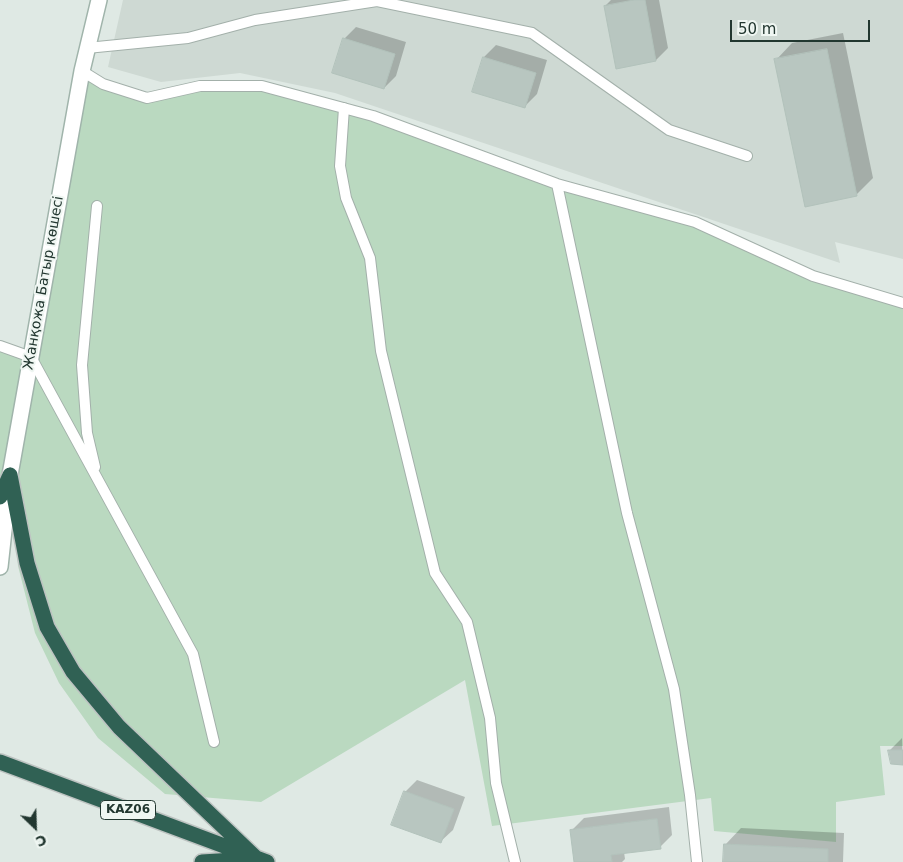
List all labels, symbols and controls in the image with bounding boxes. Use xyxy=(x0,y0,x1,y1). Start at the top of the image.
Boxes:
scale bar xyxy=(733,10,873,42)
text: 50 m xyxy=(738,20,776,38)
street label: Жанқожа Батыр көшесі xyxy=(20,195,68,371)
road number: KАZ06 xyxy=(100,800,156,820)
north arrow xyxy=(10,802,60,852)
text: С xyxy=(33,831,49,850)

